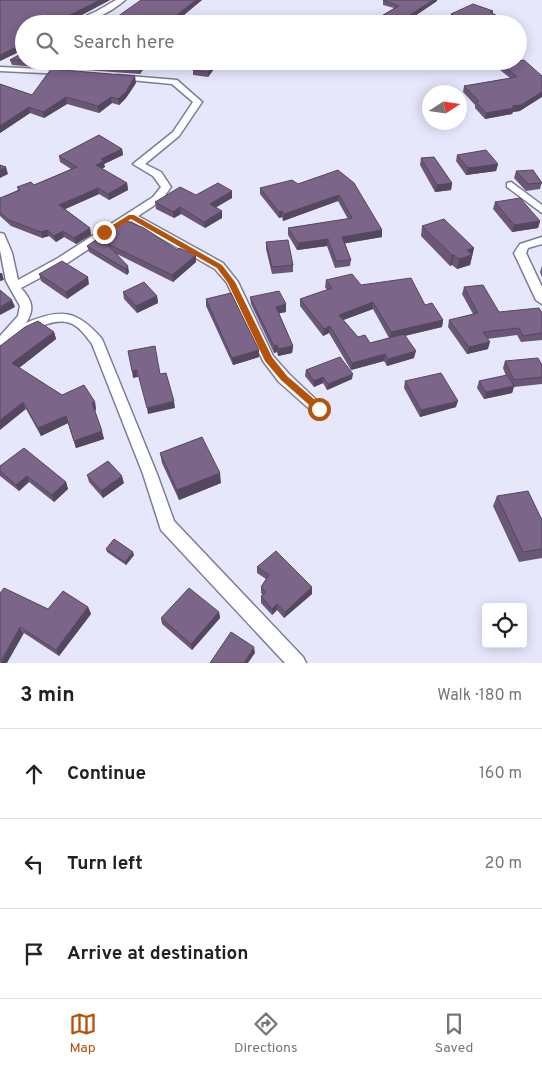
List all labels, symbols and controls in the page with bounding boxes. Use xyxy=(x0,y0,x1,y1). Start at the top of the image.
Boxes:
search box xyxy=(15,15,527,70)
icon: search xyxy=(33,29,61,57)
text: Search here xyxy=(73,31,175,55)
north arrow xyxy=(422,85,467,130)
route end xyxy=(93,221,116,244)
route start xyxy=(308,398,331,421)
map controls xyxy=(482,603,527,648)
button: locate xyxy=(482,603,527,648)
text: 3 min xyxy=(20,682,75,709)
text: Walk · 180 m xyxy=(437,686,522,706)
icon: ahead xyxy=(20,760,48,788)
text: Continue xyxy=(67,762,146,786)
text: 160 m xyxy=(479,764,522,784)
icon: left xyxy=(20,850,48,878)
text: Turn left xyxy=(67,852,143,876)
text: 20 m xyxy=(485,854,522,874)
icon: arrive xyxy=(20,940,48,968)
text: Arrive at destination xyxy=(67,942,248,966)
tab: Map xyxy=(69,1010,97,1057)
tab: Directions xyxy=(234,1010,298,1057)
tab: Saved xyxy=(435,1010,473,1057)

